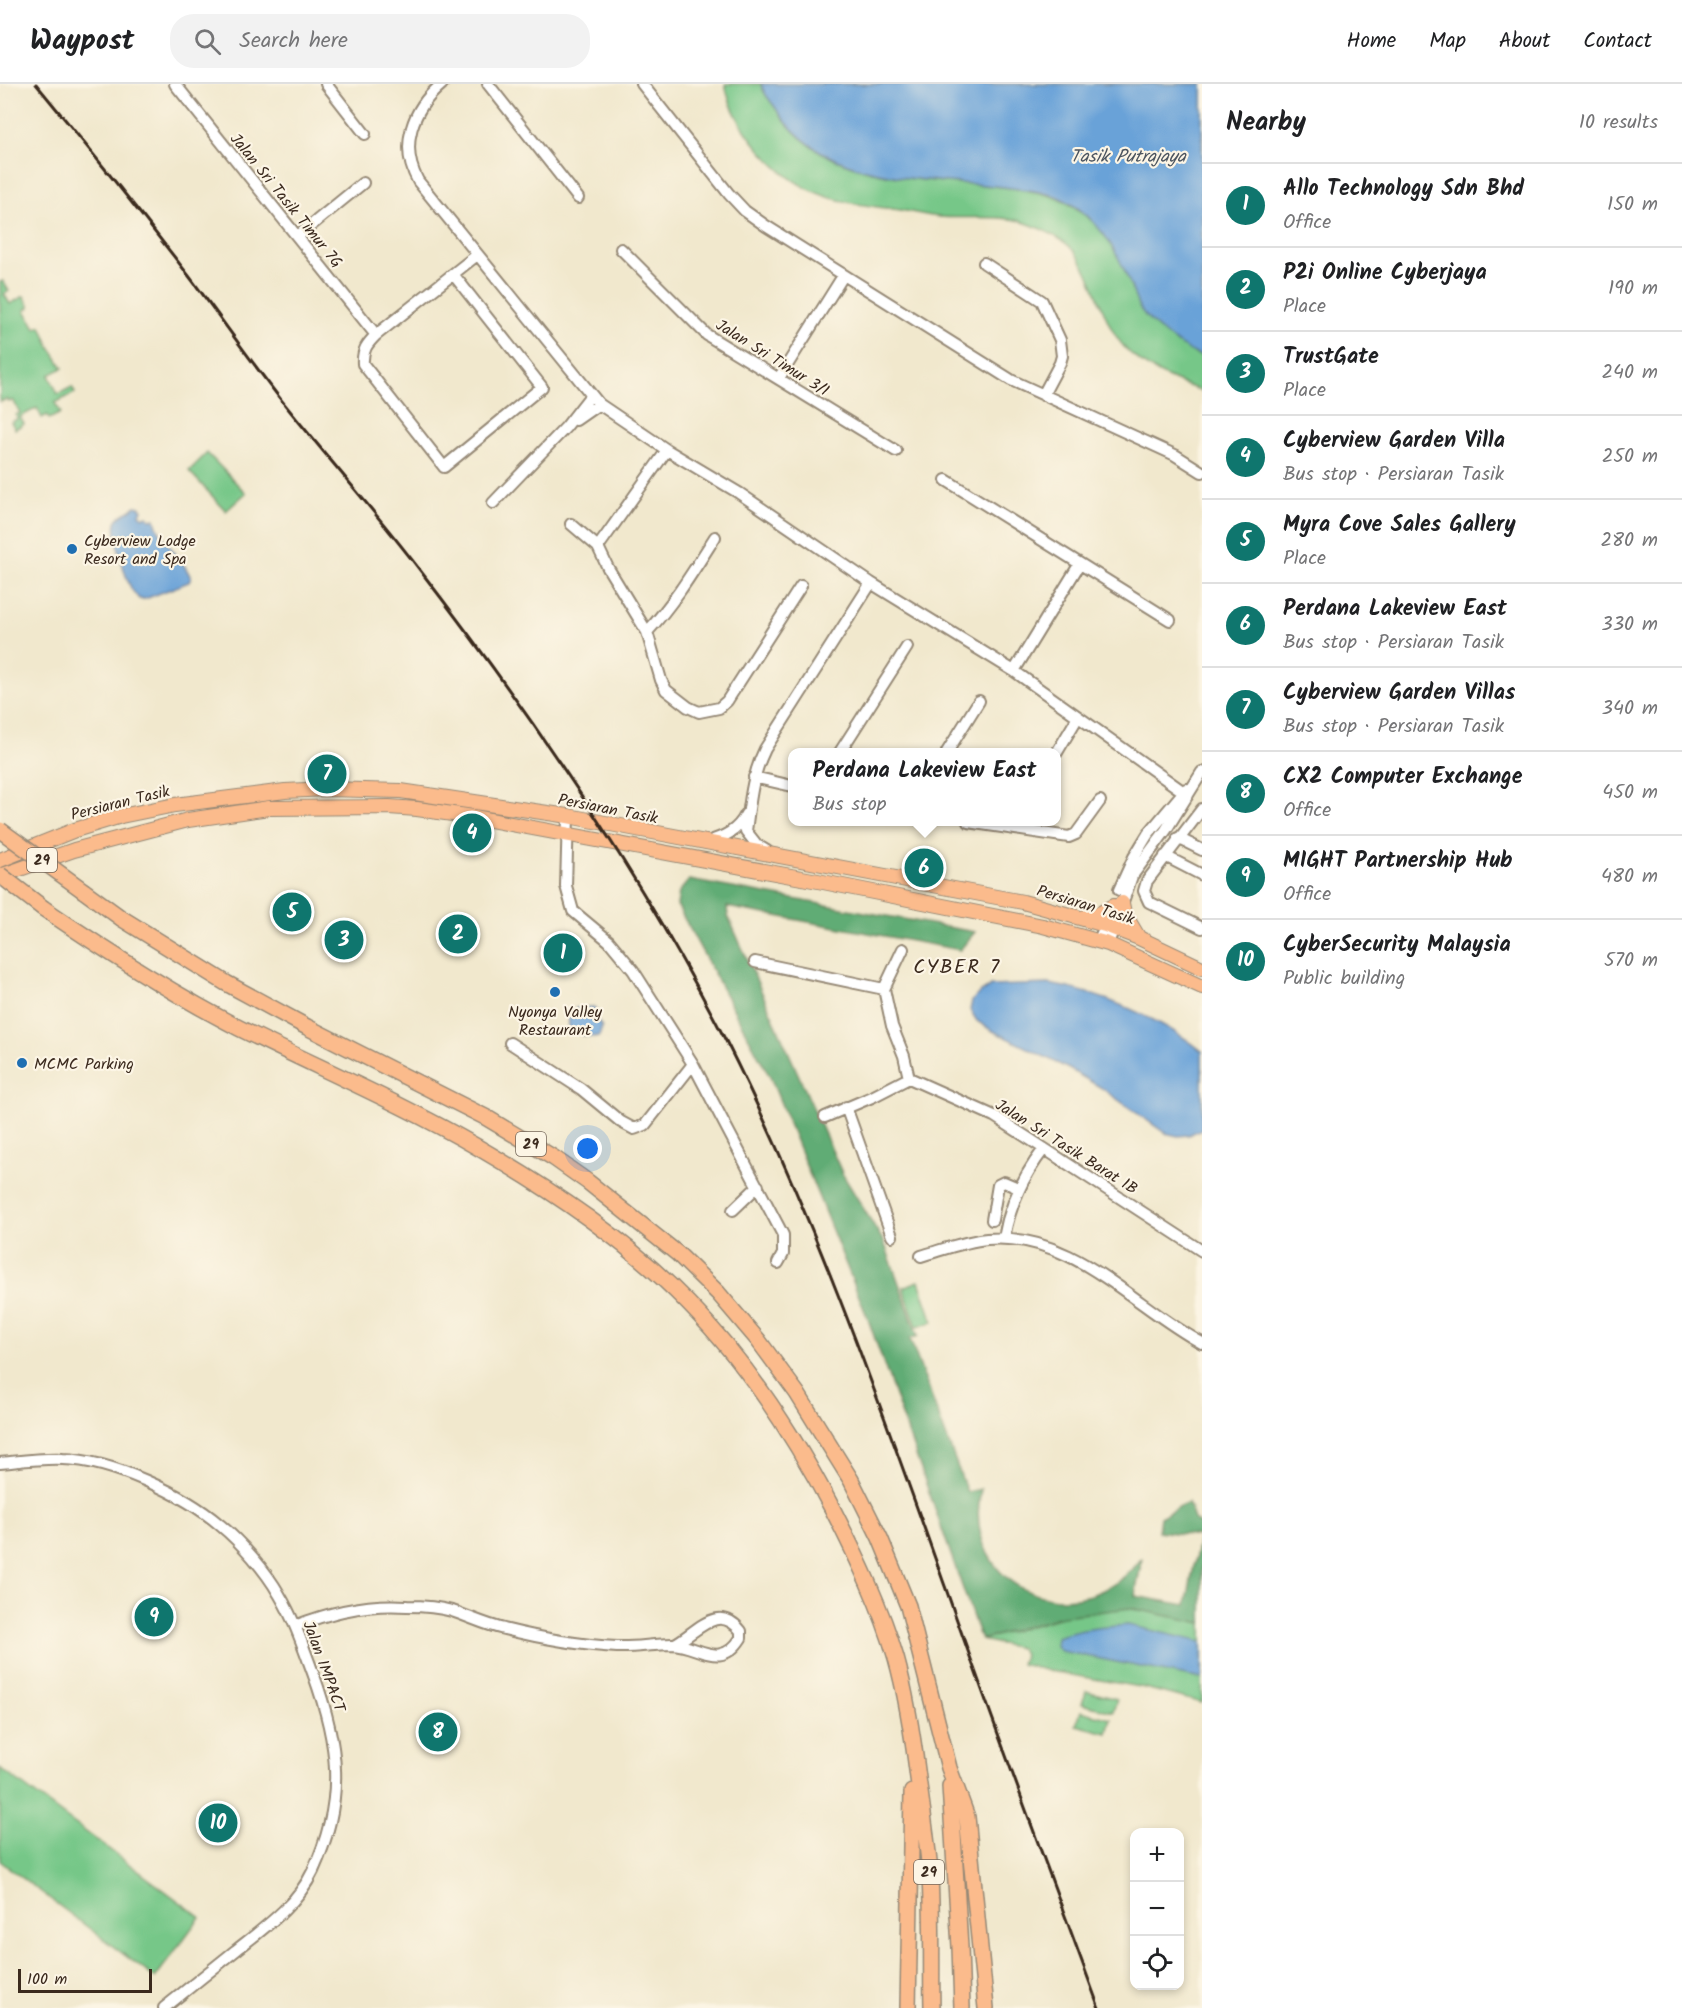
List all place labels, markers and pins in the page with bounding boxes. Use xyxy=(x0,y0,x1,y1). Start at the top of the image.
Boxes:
place label: Cyberview Lodge Resort and Spa xyxy=(84,529,196,572)
marker: Cyberview Lodge Resort and Spa xyxy=(65,542,79,556)
pin: 7 xyxy=(308,752,346,796)
pin: 4 xyxy=(452,810,492,855)
pin: 6 xyxy=(904,846,944,890)
pin: 5 xyxy=(272,890,312,934)
pin: 2 xyxy=(438,912,478,956)
pin: 3 xyxy=(324,918,364,962)
pin: 1 xyxy=(544,930,582,976)
marker: Nyonya Valley Restaurant xyxy=(548,985,562,999)
place label: Nyonya Valley Restaurant xyxy=(508,1000,603,1043)
place label: MCMC Parking xyxy=(34,1052,134,1077)
marker: MCMC Parking xyxy=(15,1056,29,1070)
pin: 9 xyxy=(134,1594,174,1640)
pin: 8 xyxy=(418,1710,458,1754)
pin: 10 xyxy=(198,1800,238,1846)

